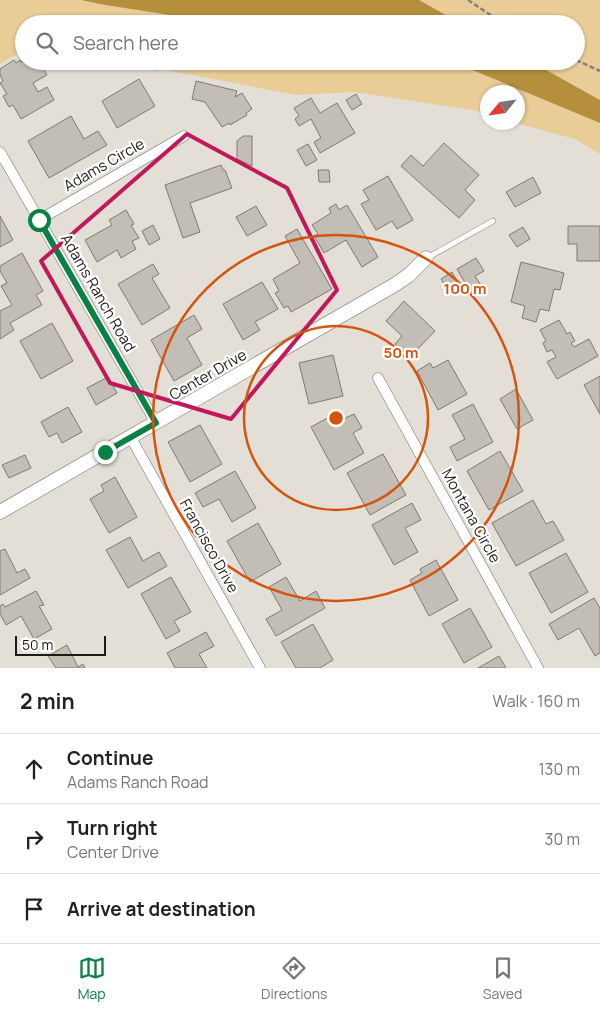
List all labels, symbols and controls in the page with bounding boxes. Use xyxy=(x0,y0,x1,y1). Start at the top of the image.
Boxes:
search box xyxy=(15,15,585,70)
icon: search xyxy=(33,29,61,57)
text: Search here xyxy=(73,30,179,56)
north arrow xyxy=(480,85,525,130)
street label: Adams Circle xyxy=(59,133,148,196)
route start xyxy=(28,209,51,232)
street label: Adams Ranch Road xyxy=(56,230,141,355)
text: 100 m xyxy=(444,278,486,299)
text: 50 m xyxy=(383,342,419,363)
street label: Center Drive xyxy=(165,344,250,405)
centre of rings xyxy=(327,409,345,427)
route end xyxy=(94,441,117,464)
street label: Montana Circle xyxy=(437,465,506,567)
street label: Francisco Drive xyxy=(175,495,244,597)
scale bar xyxy=(15,633,106,656)
text: 50 m xyxy=(22,635,53,654)
text: 2 min xyxy=(20,687,75,715)
text: Walk · 160 m xyxy=(492,690,580,712)
text: Continue xyxy=(67,745,153,771)
icon: ahead xyxy=(20,755,48,783)
text: 130 m xyxy=(538,758,580,780)
text: Adams Ranch Road xyxy=(67,771,209,793)
text: Turn right xyxy=(67,815,157,841)
icon: right xyxy=(20,825,48,853)
text: 30 m xyxy=(545,828,580,850)
text: Center Drive xyxy=(67,841,159,863)
icon: arrive xyxy=(20,895,48,923)
text: Arrive at destination xyxy=(67,896,256,922)
tab: Map xyxy=(78,954,106,1003)
tab: Directions xyxy=(261,954,327,1003)
tab: Saved xyxy=(483,954,522,1003)

